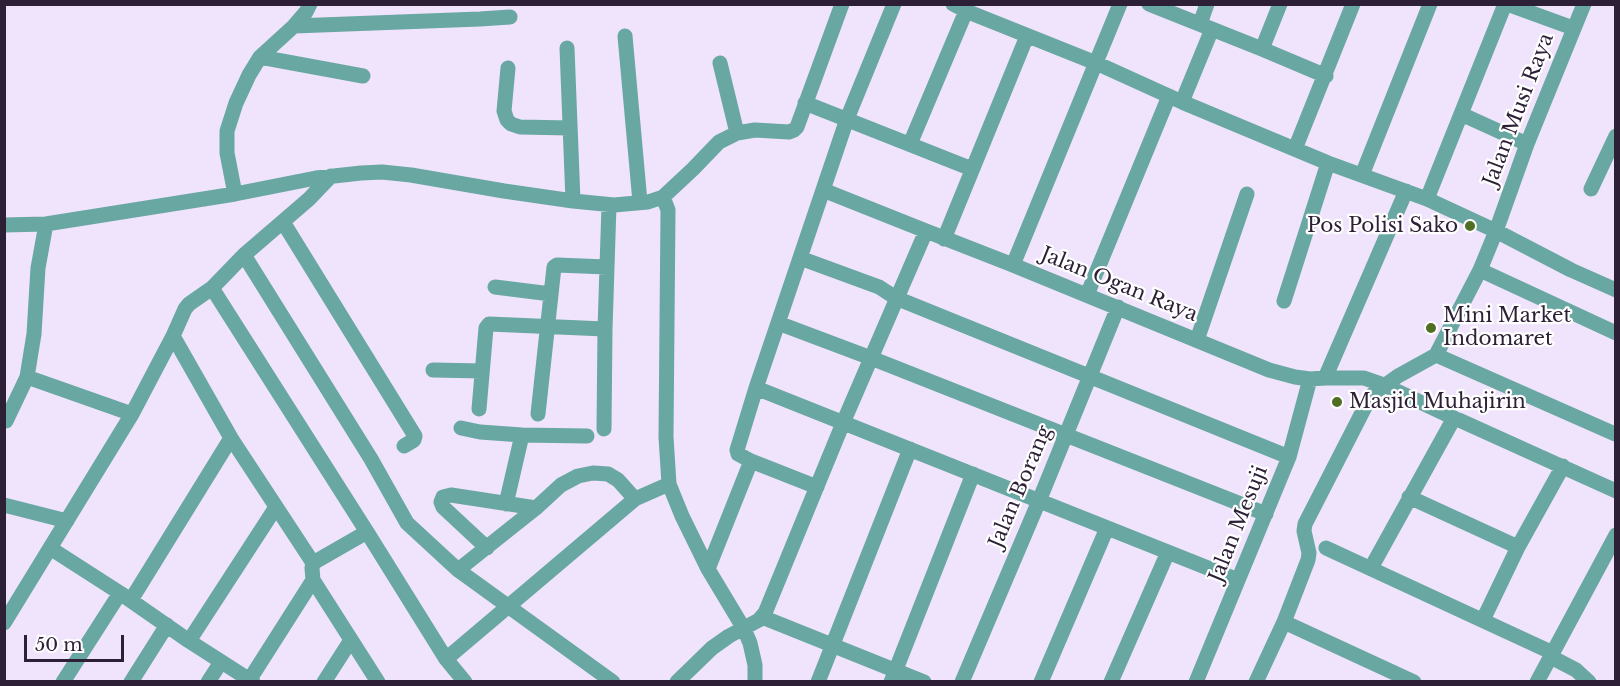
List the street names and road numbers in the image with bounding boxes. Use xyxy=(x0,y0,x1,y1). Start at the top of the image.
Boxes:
street label: Jalan Musi Raya xyxy=(1479,30,1559,190)
street label: Jalan Ogan Raya xyxy=(1037,243,1201,327)
street label: Jalan Borang xyxy=(985,422,1057,552)
street label: Jalan Mesuji xyxy=(1205,462,1273,586)

